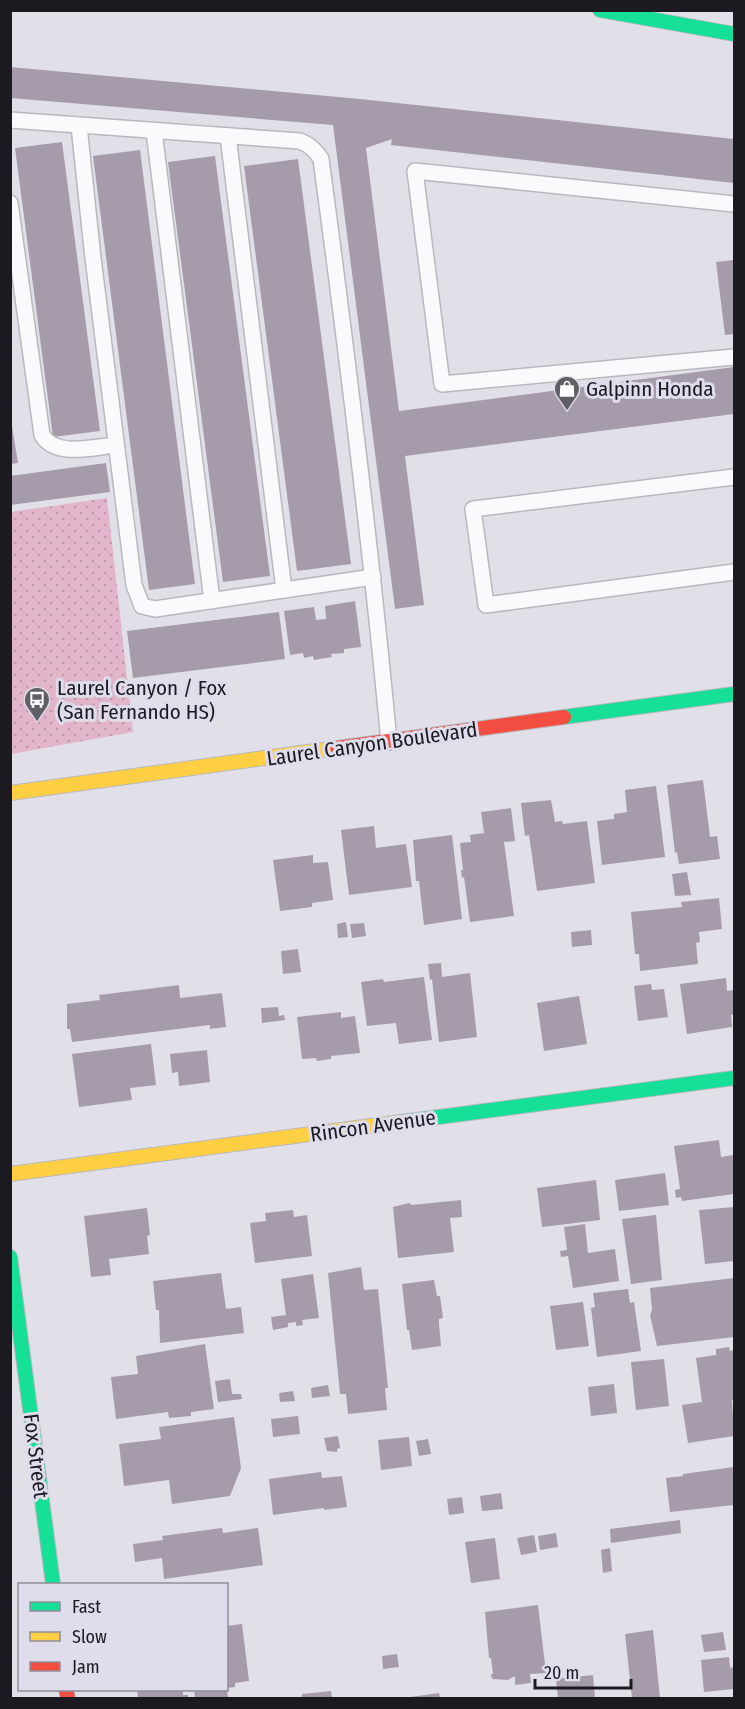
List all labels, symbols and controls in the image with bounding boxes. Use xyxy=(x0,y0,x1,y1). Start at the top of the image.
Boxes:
shop icon: Galpinn Honda xyxy=(552,374,582,412)
place label: Galpinn Honda xyxy=(586,376,714,402)
place label: Laurel Canyon / Fox (San Fernando HS) xyxy=(57,675,227,725)
bus stop icon: Laurel Canyon / Fox (San Fernando HS) xyxy=(22,685,52,723)
street label: Laurel Canyon Boulevard xyxy=(265,716,479,772)
street label: Rincon Avenue xyxy=(309,1104,437,1148)
street label: Fox Street xyxy=(18,1412,54,1500)
legend xyxy=(18,1583,228,1691)
text: Fast xyxy=(72,1596,101,1618)
text: Slow xyxy=(72,1626,107,1648)
scale bar xyxy=(535,1652,631,1690)
text: Jam xyxy=(72,1656,100,1678)
text: 20 m xyxy=(544,1662,579,1684)

